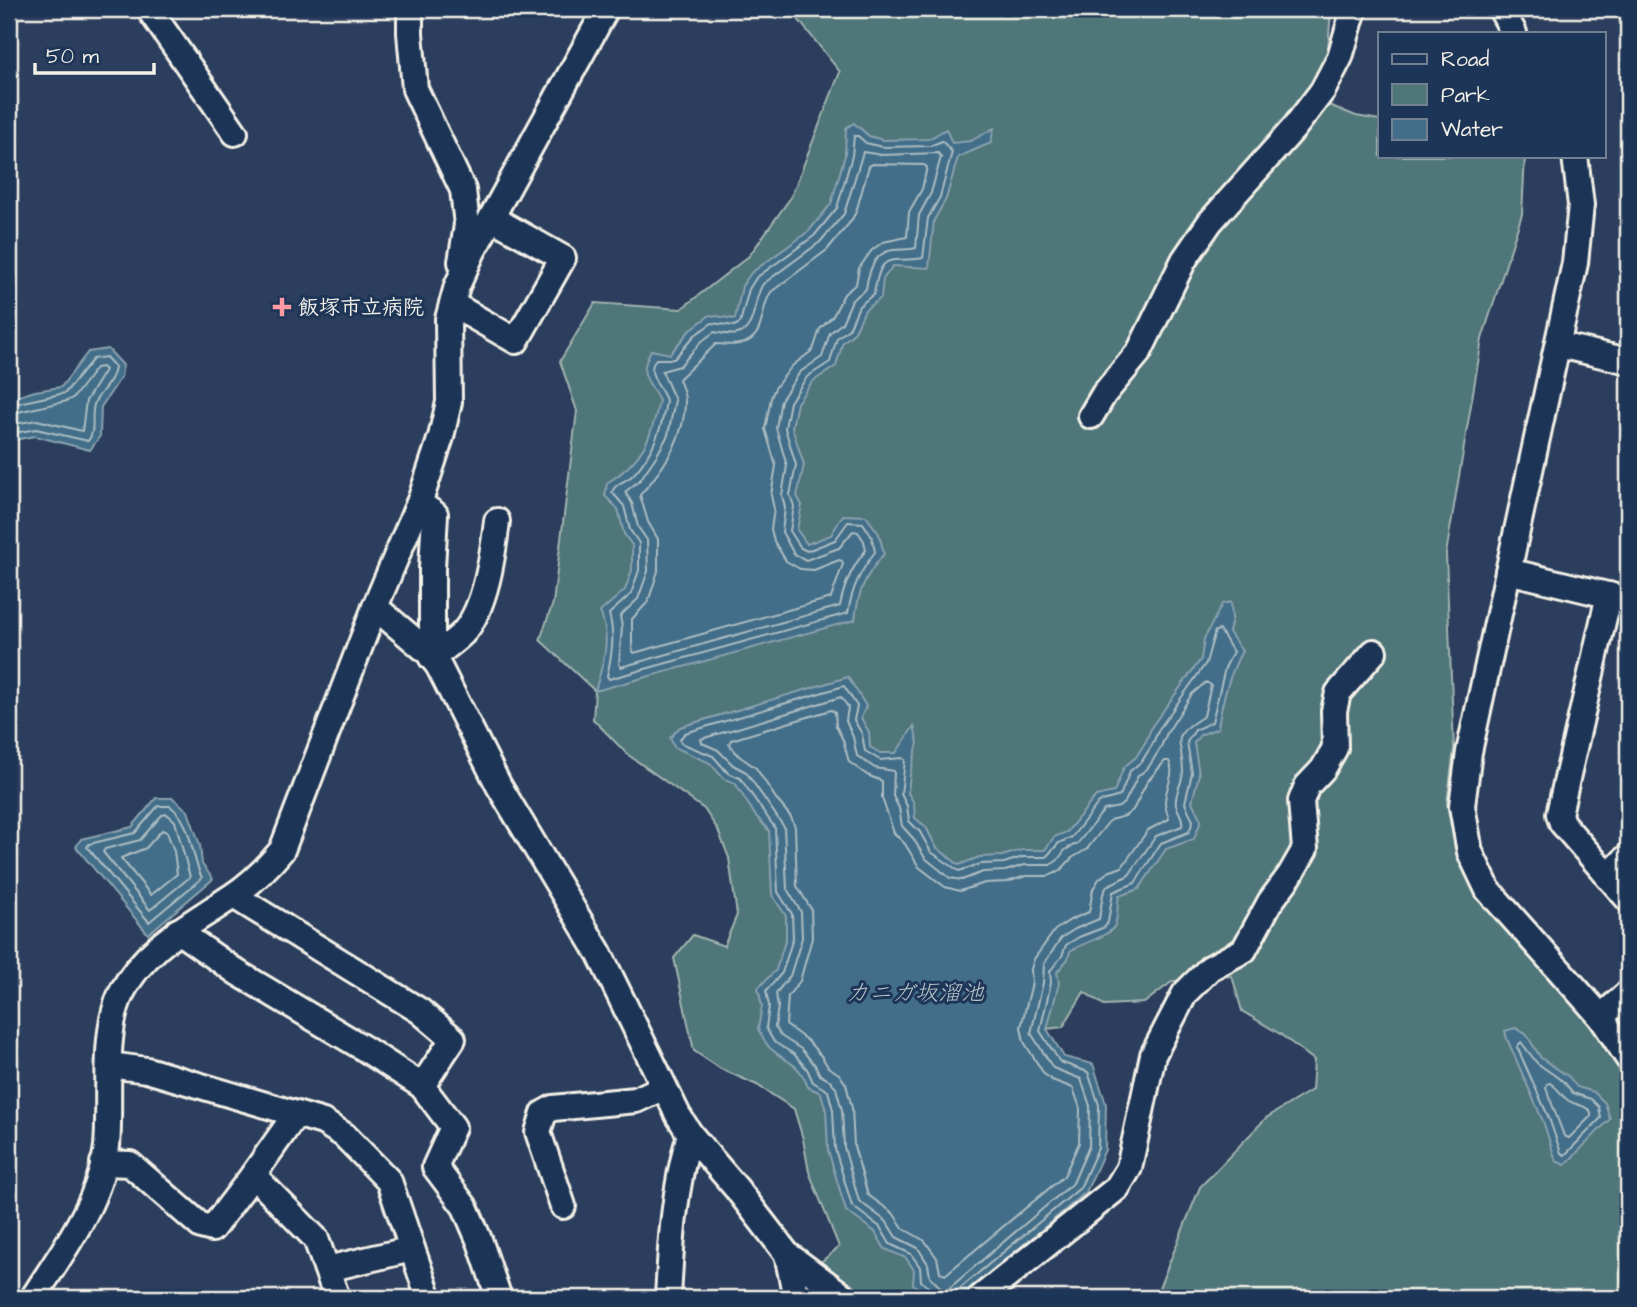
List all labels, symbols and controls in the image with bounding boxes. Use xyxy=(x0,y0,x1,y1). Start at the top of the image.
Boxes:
scale bar xyxy=(35,32,154,76)
legend xyxy=(1378,32,1606,158)
text: 50 m xyxy=(46,42,100,71)
text: Road xyxy=(1441,45,1489,74)
text: Park xyxy=(1441,81,1490,110)
text: Water xyxy=(1441,115,1503,144)
place label: 飯塚市立病院 xyxy=(298,293,424,322)
marker: 飯塚市立病院 xyxy=(272,297,292,317)
water label: カニガ坂溜池 xyxy=(846,977,985,1009)

